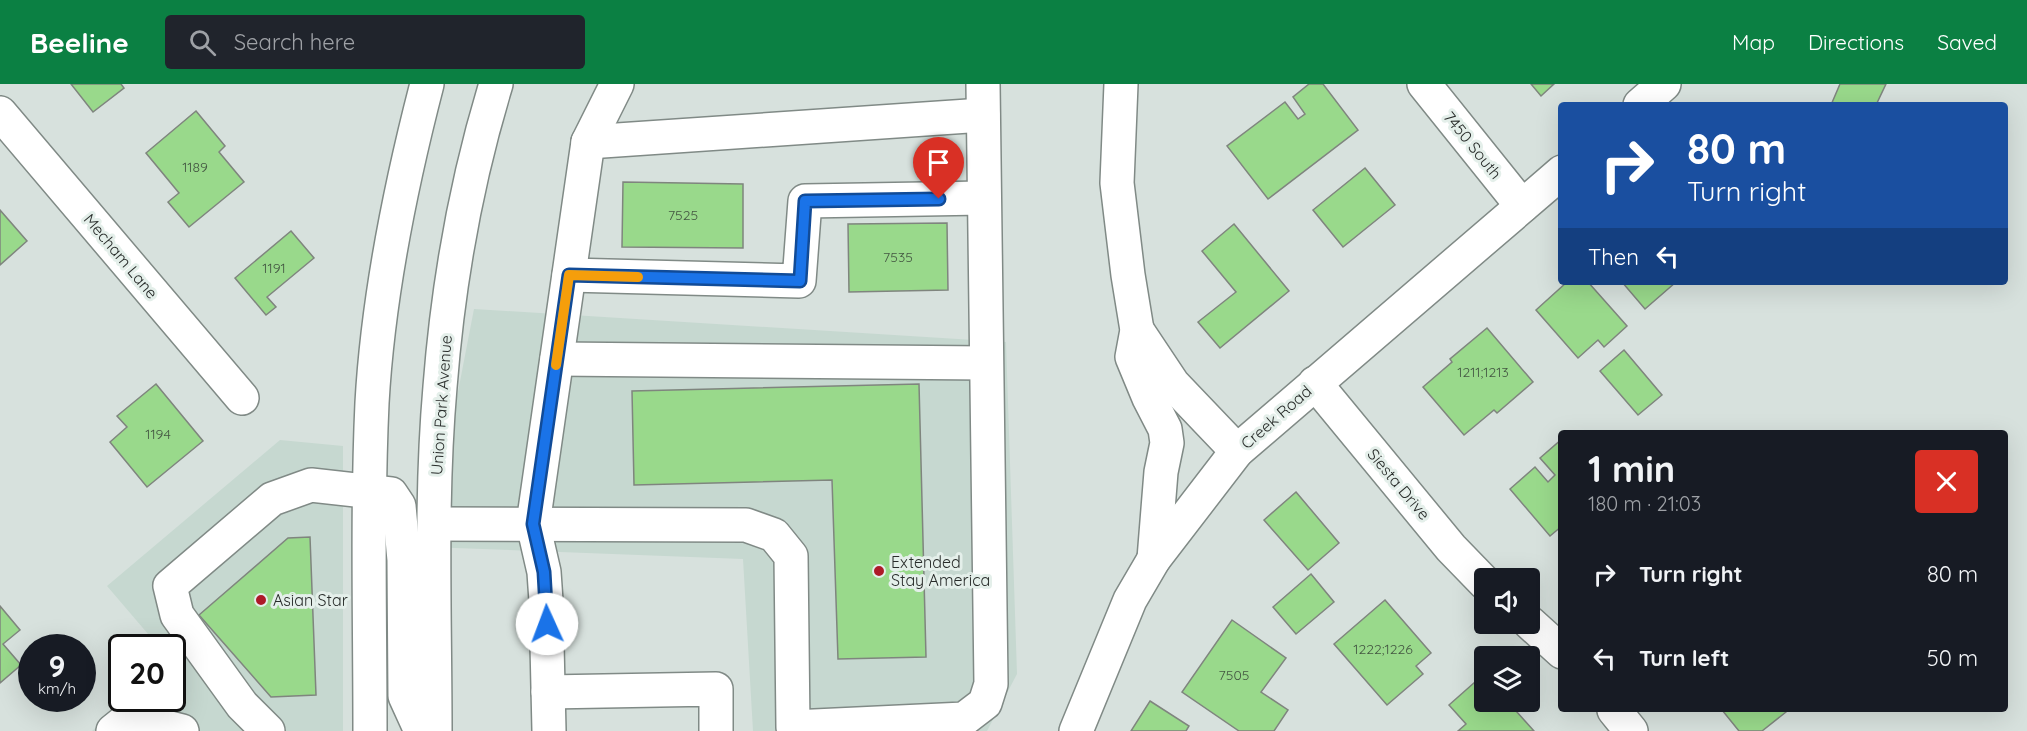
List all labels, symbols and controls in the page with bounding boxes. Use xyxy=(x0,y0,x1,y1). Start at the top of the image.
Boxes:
search box xyxy=(165,15,585,69)
text: Beeline xyxy=(30,25,129,60)
icon: search xyxy=(186,26,219,59)
text: Search here xyxy=(234,28,355,56)
text: Map xyxy=(1732,29,1775,55)
text: Directions xyxy=(1808,29,1904,55)
text: Saved xyxy=(1937,29,1997,55)
street label: 7450 South xyxy=(1440,107,1506,183)
text: 80 m xyxy=(1687,122,1786,175)
icon: right xyxy=(1588,126,1666,204)
pin xyxy=(913,137,964,199)
icon: arrive xyxy=(922,146,955,179)
house number: 1189 xyxy=(182,158,208,176)
text: Turn right xyxy=(1687,174,1806,208)
house number: 7525 xyxy=(668,206,698,224)
street label: Mecham Lane xyxy=(80,209,162,303)
icon: left xyxy=(1651,240,1684,273)
text: Then xyxy=(1588,243,1639,271)
house number: 7535 xyxy=(883,248,913,266)
house number: 1191 xyxy=(262,259,286,277)
street label: Union Park Avenue xyxy=(426,334,456,476)
house number: 1211;1213 xyxy=(1457,363,1509,381)
street label: Creek Road xyxy=(1237,381,1315,453)
house number: 1194 xyxy=(145,425,171,443)
street label: Siesta Drive xyxy=(1363,444,1435,524)
text: 1 min xyxy=(1588,446,1675,491)
button: close xyxy=(1915,450,1978,513)
text: 180 m · 21:03 xyxy=(1588,491,1701,516)
place label: Extended Stay America xyxy=(891,552,990,590)
icon: right xyxy=(1588,558,1621,591)
text: Turn right xyxy=(1639,560,1743,588)
text: 80 m xyxy=(1927,560,1978,588)
marker: Extended Stay America xyxy=(872,564,886,578)
map controls xyxy=(1474,568,1540,712)
button: sound xyxy=(1474,568,1540,634)
place label: Asian Star xyxy=(273,590,348,610)
position arrow xyxy=(515,592,579,656)
marker: Asian Star xyxy=(254,593,268,607)
speed limit sign: 20 xyxy=(108,634,186,712)
house number: 1222;1226 xyxy=(1353,640,1413,658)
icon: left xyxy=(1588,642,1621,675)
text: Turn left xyxy=(1639,644,1729,672)
text: 50 m xyxy=(1927,644,1978,672)
button: layers xyxy=(1474,646,1540,712)
text: 9 xyxy=(48,647,66,685)
house number: 7505 xyxy=(1219,666,1249,684)
text: km/h xyxy=(38,679,76,698)

